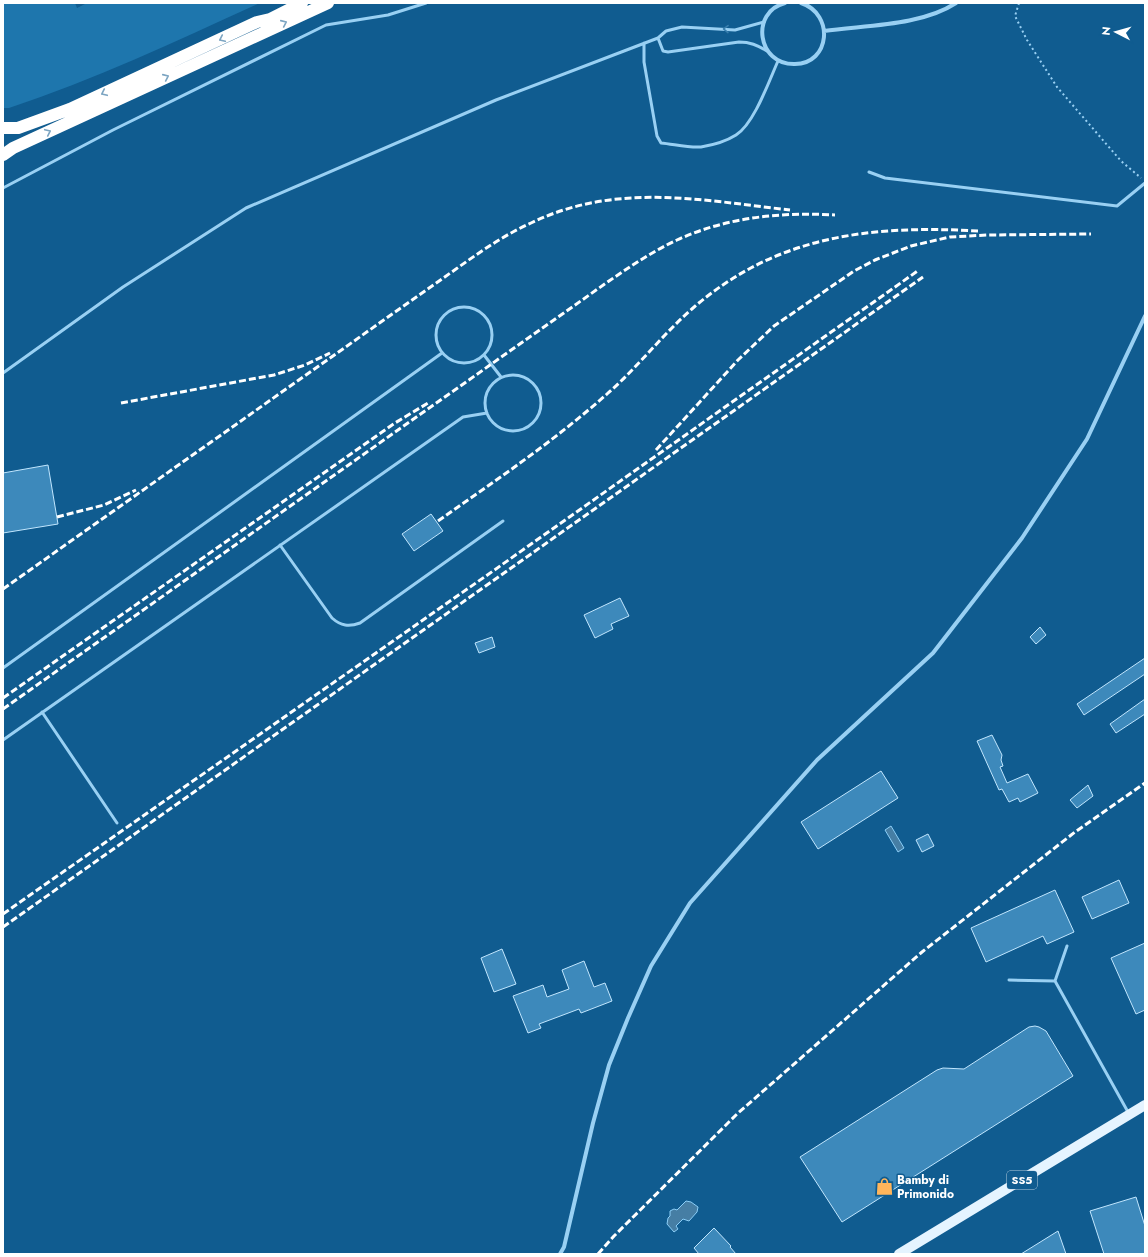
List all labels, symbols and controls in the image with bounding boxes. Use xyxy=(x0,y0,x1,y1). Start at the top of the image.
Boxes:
north arrow xyxy=(1096,12,1136,52)
one-way arrow xyxy=(280,20,288,28)
one-way arrow xyxy=(723,25,729,34)
text: N xyxy=(1098,26,1114,36)
one-way arrow xyxy=(218,34,226,42)
one-way arrow xyxy=(162,74,169,82)
one-way arrow xyxy=(100,89,107,97)
one-way arrow xyxy=(44,129,51,137)
place label: Bamby di Primonido xyxy=(897,1171,954,1203)
road number: SS5 xyxy=(1007,1171,1037,1189)
shop icon: Bamby di Primonido xyxy=(874,1177,894,1197)

